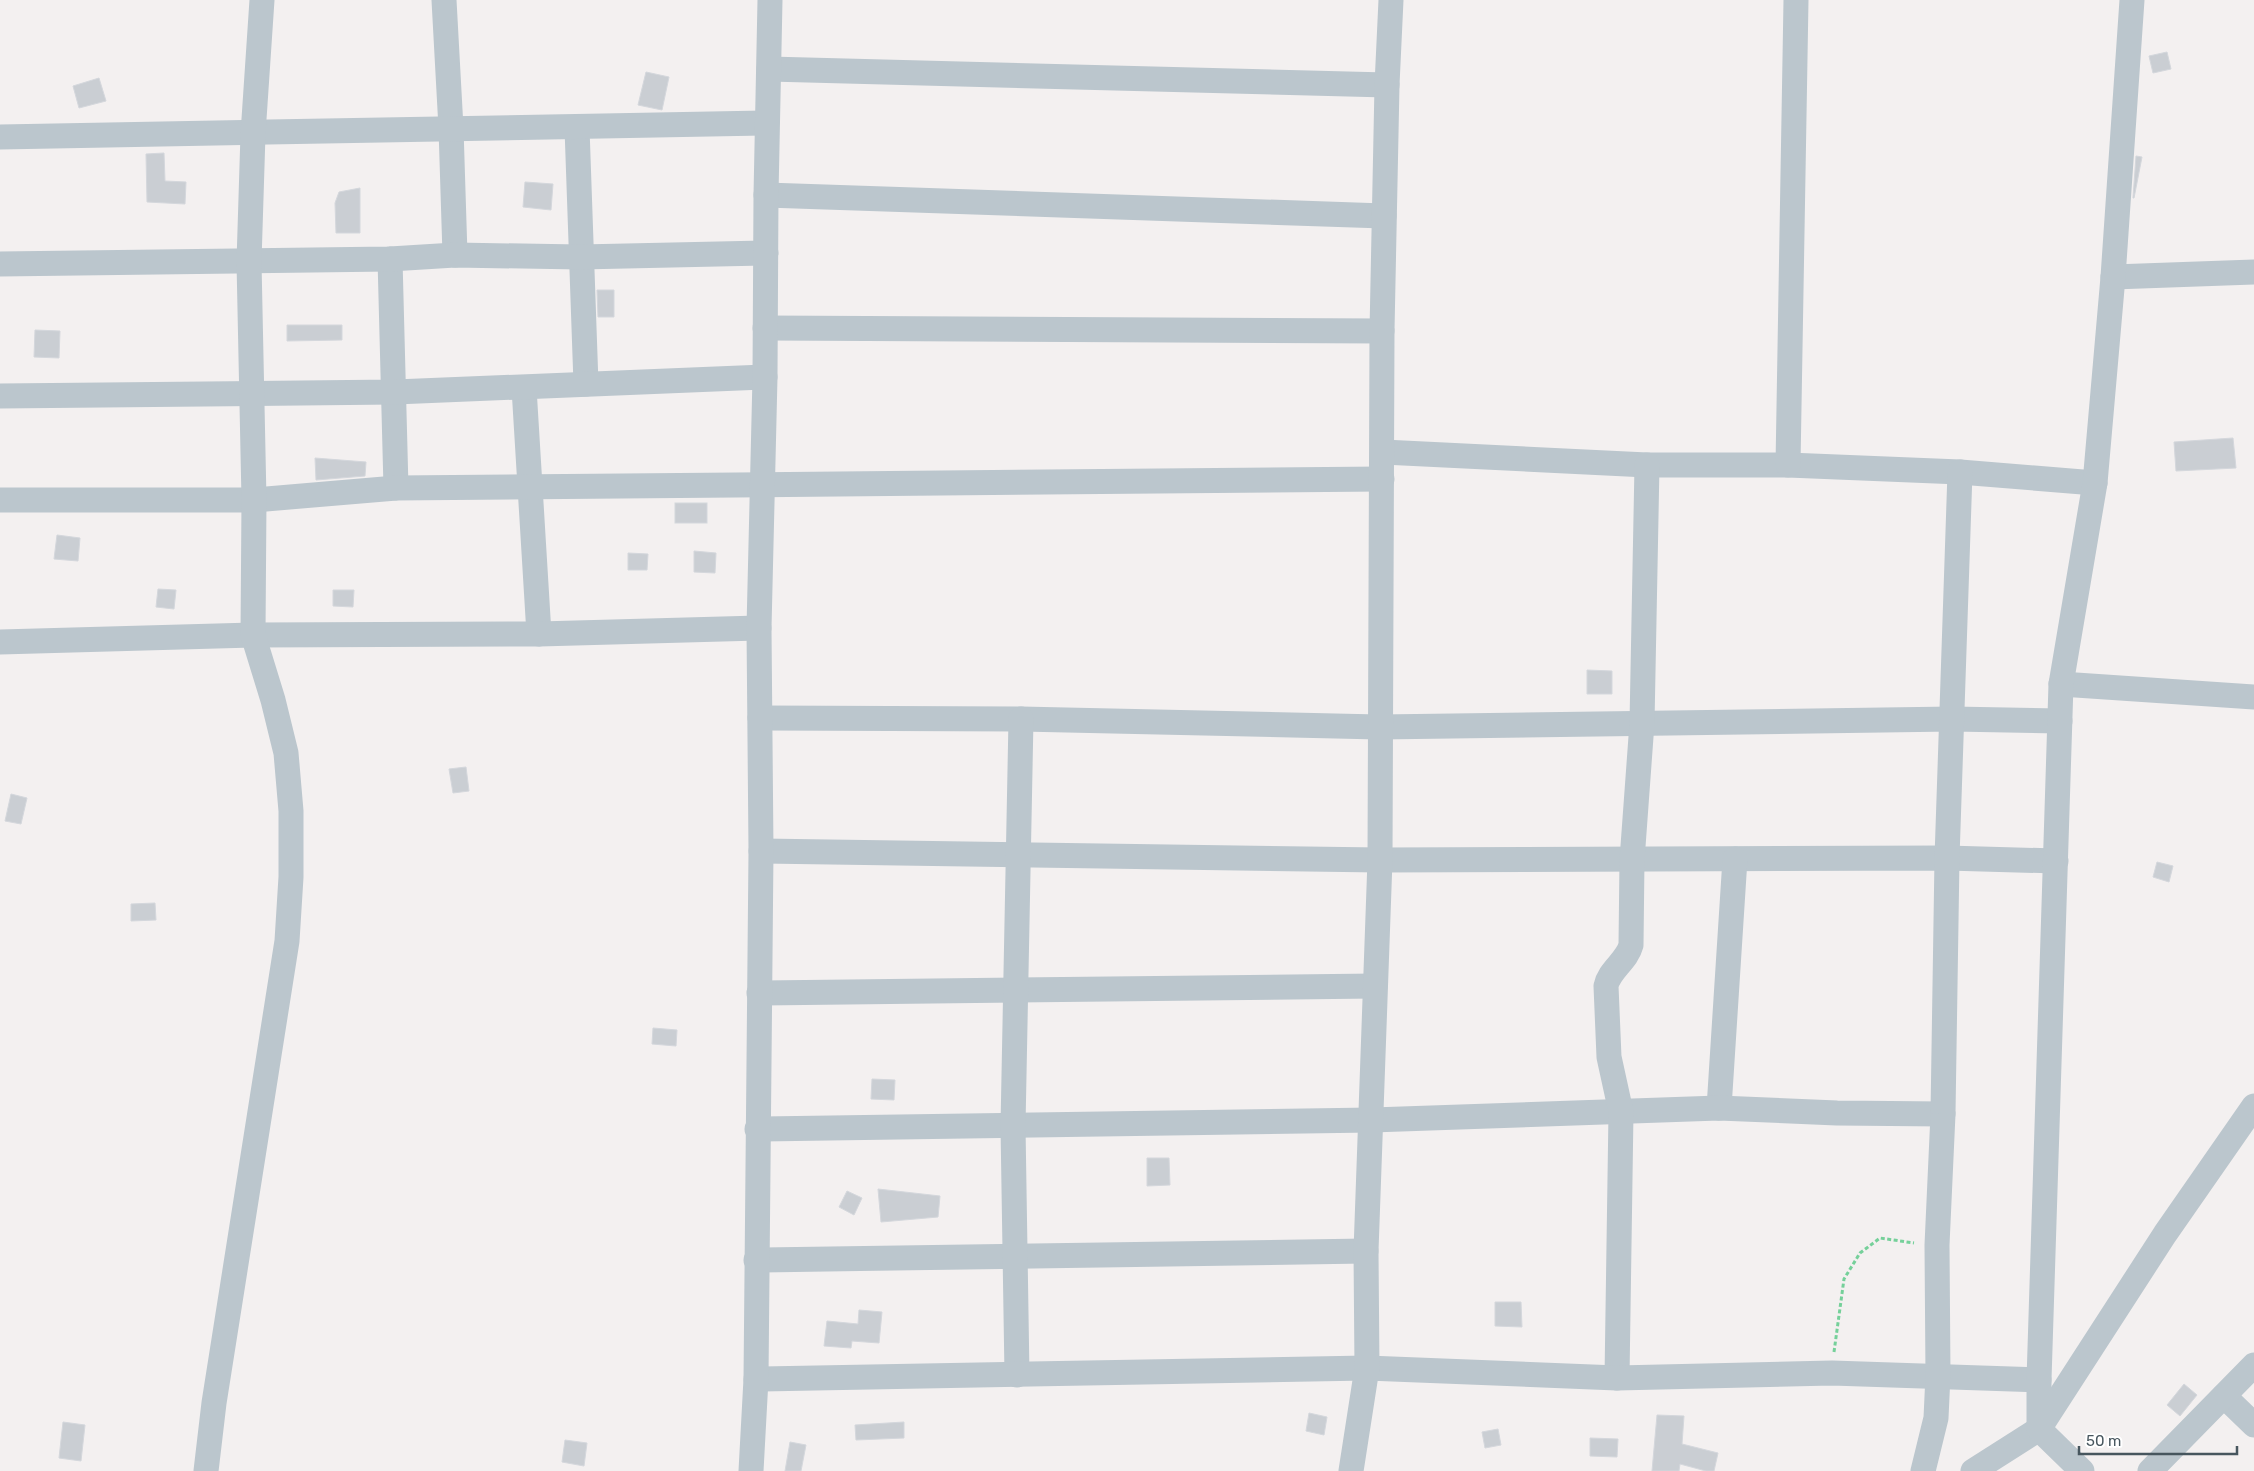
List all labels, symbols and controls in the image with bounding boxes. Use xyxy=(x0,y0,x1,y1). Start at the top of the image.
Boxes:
scale bar xyxy=(2079,1424,2236,1456)
text: 50 m xyxy=(2086,1432,2121,1450)

